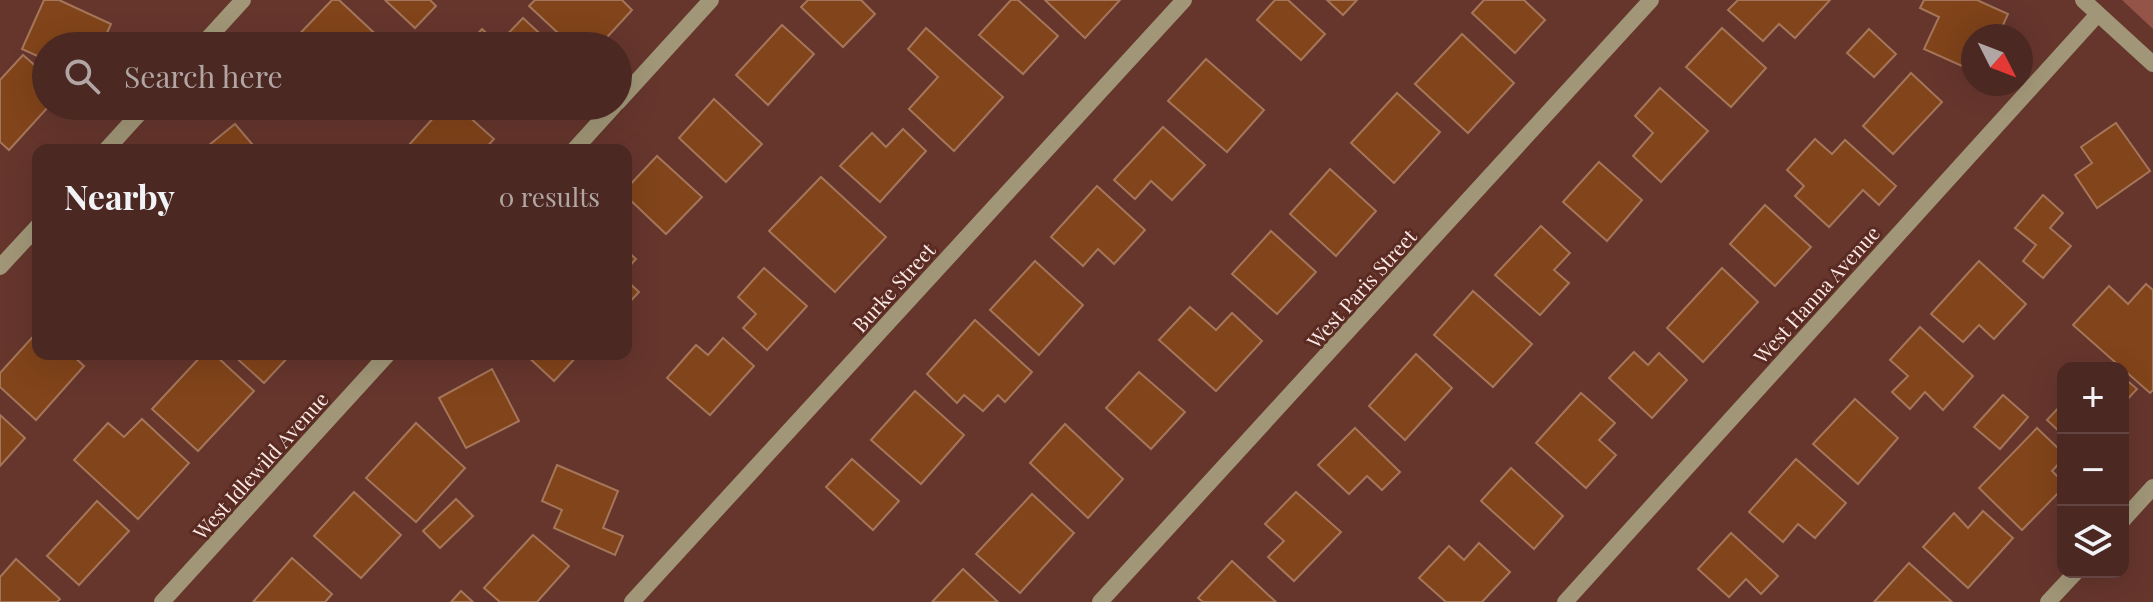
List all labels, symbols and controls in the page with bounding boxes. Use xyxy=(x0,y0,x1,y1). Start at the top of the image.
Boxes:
north arrow xyxy=(1961,24,2033,96)
search box xyxy=(32,32,632,120)
icon: search xyxy=(60,54,104,98)
text: Search here xyxy=(124,56,283,96)
text: Nearby xyxy=(64,173,175,219)
text: 0 results xyxy=(499,179,600,214)
street label: West Hanna Avenue xyxy=(1746,219,1885,369)
street label: West Paris Street xyxy=(1300,222,1422,354)
street label: Burke Street xyxy=(846,236,941,338)
map controls xyxy=(2057,362,2129,578)
button: + xyxy=(2057,362,2129,434)
street label: West Idlewild Avenue xyxy=(186,385,334,545)
button: − xyxy=(2057,434,2129,506)
button: layers xyxy=(2057,506,2129,578)

